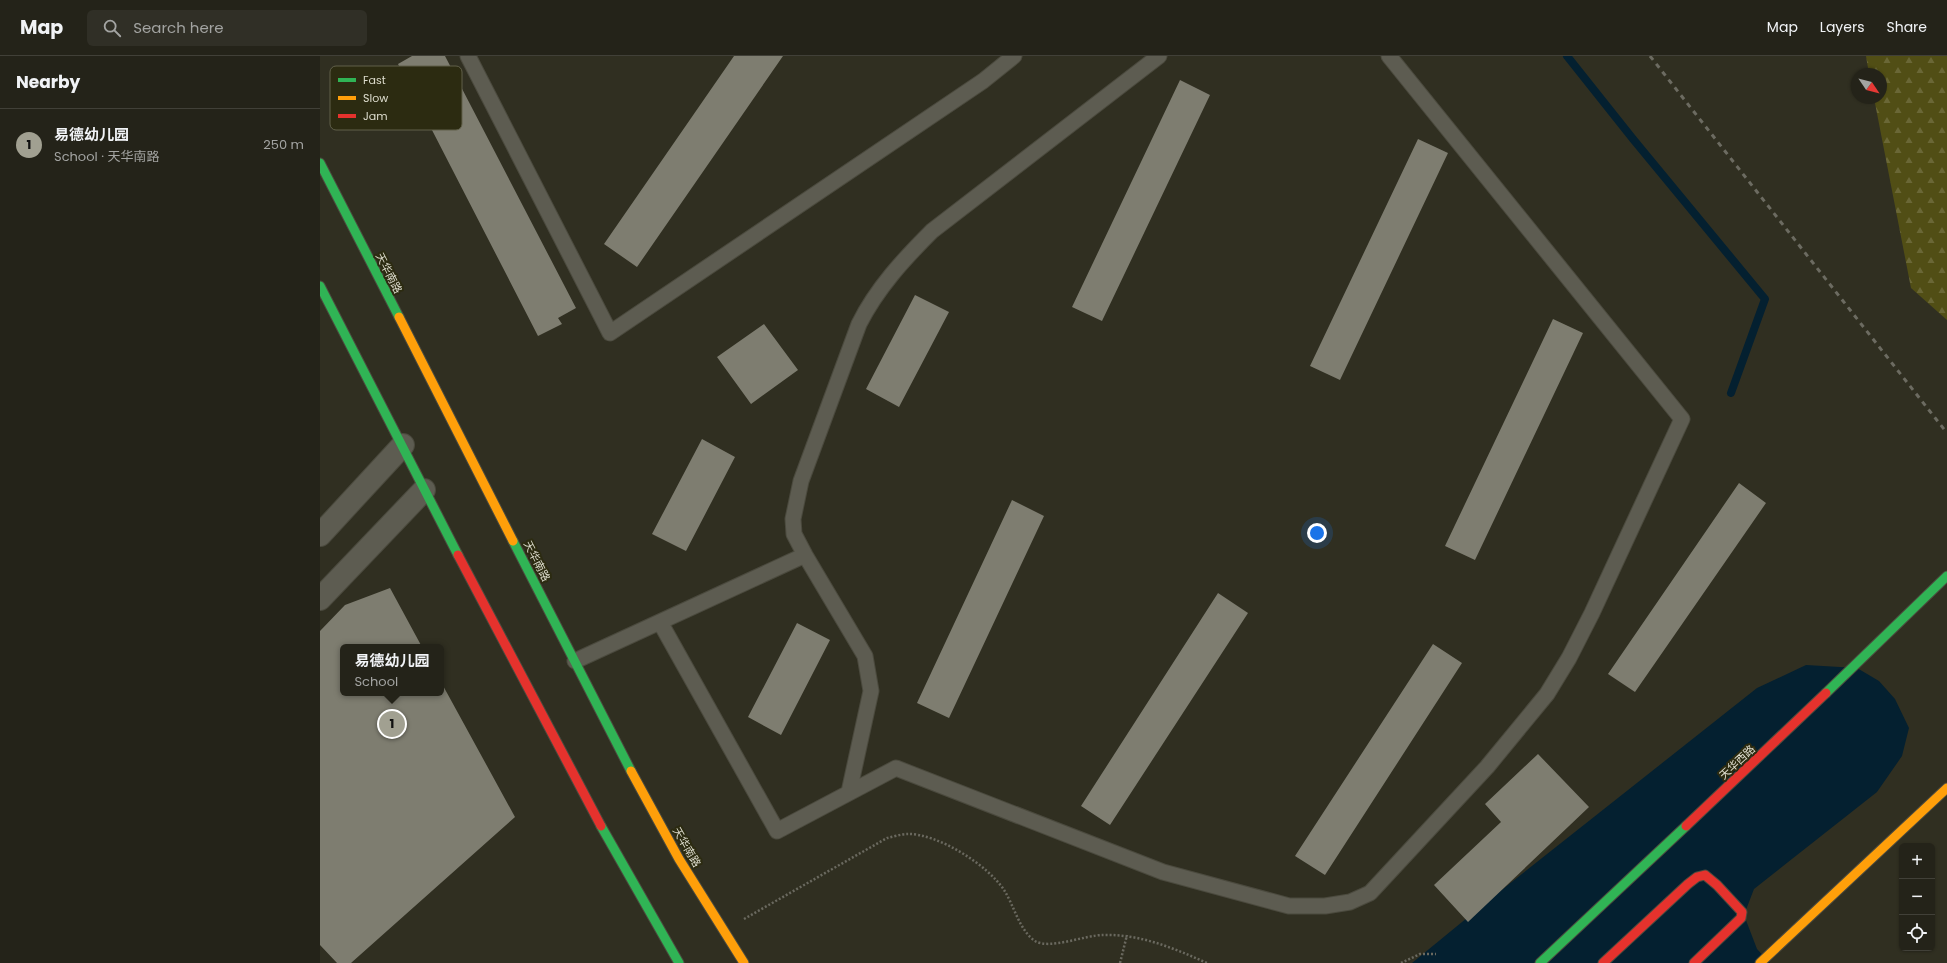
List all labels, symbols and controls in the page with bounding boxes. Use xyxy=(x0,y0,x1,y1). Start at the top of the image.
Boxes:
search box xyxy=(87,10,367,46)
text: Map xyxy=(20,14,63,41)
icon: search xyxy=(101,17,123,39)
text: Search here xyxy=(133,17,224,38)
text: Map xyxy=(1767,17,1798,37)
text: Layers xyxy=(1820,17,1864,37)
text: Share xyxy=(1886,17,1927,37)
legend xyxy=(330,66,462,130)
north arrow xyxy=(1851,68,1887,104)
text: Nearby xyxy=(16,70,80,94)
text: Fast xyxy=(363,72,386,88)
text: Slow xyxy=(363,90,388,106)
text: Jam xyxy=(363,108,388,124)
text: 易德幼儿园 xyxy=(54,124,129,145)
text: 1 xyxy=(27,135,31,154)
text: 250 m xyxy=(263,135,304,154)
text: School · 天华南路 xyxy=(54,147,159,166)
street label: 天华南路 xyxy=(372,250,406,296)
your location xyxy=(1307,523,1327,543)
street label: 天华南路 xyxy=(520,538,554,584)
popup xyxy=(340,644,444,696)
text: 易德幼儿园 xyxy=(354,650,430,671)
text: School xyxy=(354,672,398,691)
pin: 1 xyxy=(379,709,405,739)
street label: 天华西路 xyxy=(1715,741,1759,783)
street label: 天华南路 xyxy=(669,824,705,870)
map controls xyxy=(1899,843,1935,951)
button: + xyxy=(1899,843,1935,879)
button: − xyxy=(1899,879,1935,915)
button: locate xyxy=(1899,915,1935,951)

